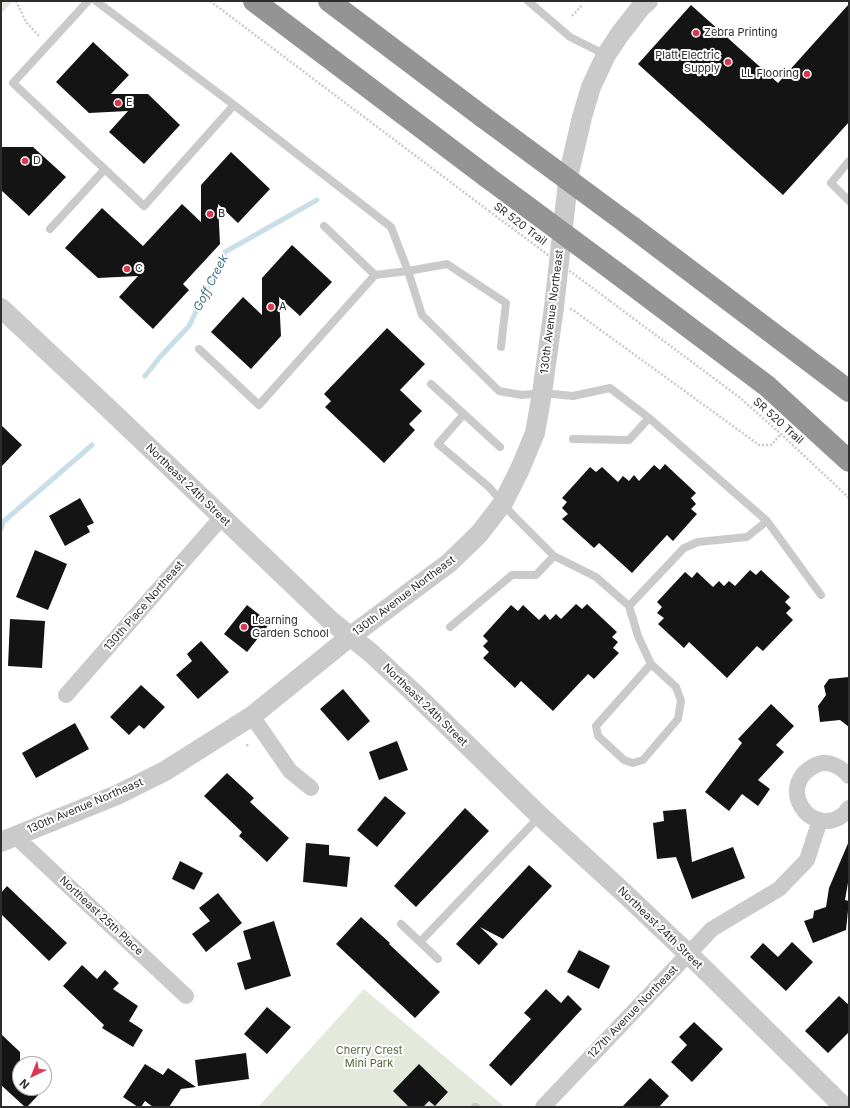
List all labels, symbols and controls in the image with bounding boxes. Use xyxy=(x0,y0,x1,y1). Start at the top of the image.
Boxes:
place label: Zebra Printing xyxy=(704,26,777,40)
marker: Zebra Printing xyxy=(691,28,701,38)
place label: Platt Electric Supply xyxy=(655,49,720,75)
marker: Platt Electric Supply xyxy=(723,57,733,67)
place label: LL Flooring xyxy=(741,67,799,81)
marker: LL Flooring xyxy=(802,69,812,79)
place label: E xyxy=(126,96,133,110)
marker: E xyxy=(113,98,123,108)
place label: D xyxy=(33,154,41,168)
marker: D xyxy=(20,156,30,166)
street label: SR 520 Trail xyxy=(491,200,549,248)
place label: B xyxy=(218,207,225,221)
marker: B xyxy=(205,209,215,219)
street label: 130th Avenue Northeast xyxy=(538,249,566,375)
water label: Goff Creek xyxy=(191,252,231,314)
place label: C xyxy=(135,262,143,276)
marker: C xyxy=(122,264,132,274)
place label: A xyxy=(279,300,287,314)
marker: A xyxy=(266,302,276,312)
street label: SR 520 Trail xyxy=(750,395,806,447)
street label: Northeast 24th Street xyxy=(143,441,233,529)
street label: 130th Avenue Northeast xyxy=(350,553,458,639)
street label: 130th Place Northeast xyxy=(101,558,187,654)
place label: Learning Garden School xyxy=(252,614,329,640)
marker: Learning Garden School xyxy=(239,622,249,632)
street label: Northeast 24th Street xyxy=(380,661,470,749)
street label: 130th Avenue Northeast xyxy=(25,776,145,836)
street label: Northeast 25th Place xyxy=(56,874,146,958)
street label: Northeast 24th Street xyxy=(615,884,705,972)
street label: 127th Avenue Northeast xyxy=(585,963,681,1061)
park label: Cherry Crest Mini Park xyxy=(336,1044,402,1070)
north arrow xyxy=(12,1056,52,1096)
text: N xyxy=(17,1076,32,1092)

